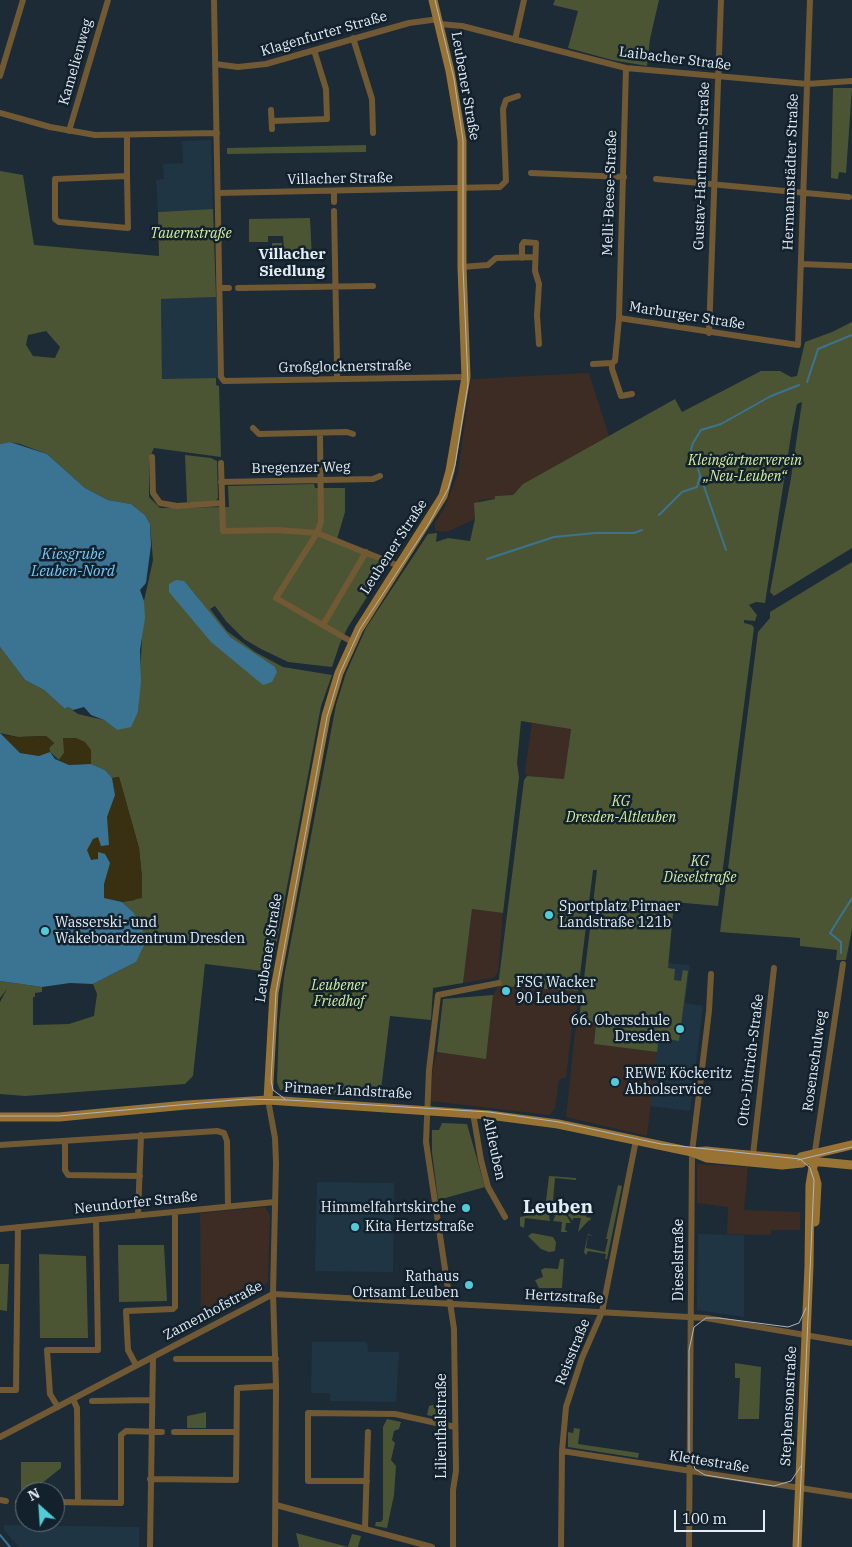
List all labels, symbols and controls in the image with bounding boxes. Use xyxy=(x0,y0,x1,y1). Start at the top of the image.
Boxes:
street label: Klagenfurter Straße xyxy=(259,8,389,60)
street label: Kamelienweg xyxy=(56,17,96,107)
street label: Leubener Straße xyxy=(447,30,483,142)
street label: Laibacher Straße xyxy=(618,44,732,74)
street label: Gustav-Hartmann-Straße xyxy=(691,82,713,250)
street label: Hermannstädter Straße xyxy=(780,93,802,251)
street label: Melli-Beese-Straße xyxy=(599,130,621,256)
street label: Villacher Straße xyxy=(287,170,393,188)
park label: Tauernstraße xyxy=(150,226,232,242)
district label: Villacher Siedlung xyxy=(258,246,326,281)
street label: Marburger Straße xyxy=(628,299,746,333)
street label: Großglocknerstraße xyxy=(278,357,412,377)
park label: Kleingärtnerverein „Neu-Leuben“ xyxy=(688,453,802,486)
street label: Bregenzer Weg xyxy=(251,459,351,477)
street label: Leubener Straße xyxy=(357,496,431,598)
water label: Kiesgrube Leuben-Nord xyxy=(31,546,115,581)
park label: KG Dresden-Altleuben xyxy=(566,794,676,826)
park label: KG Dieselstraße xyxy=(664,854,736,886)
street label: Leubener Straße xyxy=(252,892,286,1004)
place label: Sportplatz Pirnaer Landstraße 121b xyxy=(559,899,680,932)
marker: Sportplatz Pirnaer Landstraße 121b xyxy=(543,909,555,921)
place label: Wasserski- und Wakeboardzentrum Dresden xyxy=(55,915,245,948)
marker: Wasserski- und Wakeboardzentrum Dresden xyxy=(39,925,51,937)
place label: FSG Wacker 90 Leuben xyxy=(516,975,596,1008)
park label: Leubener Friedhof xyxy=(311,978,367,1010)
marker: FSG Wacker 90 Leuben xyxy=(500,985,512,997)
street label: Otto-Dittrich-Straße xyxy=(735,993,767,1127)
street label: Rosenschulweg xyxy=(800,1009,830,1113)
place label: 66. Oberschule Dresden xyxy=(571,1013,670,1046)
marker: 66. Oberschule Dresden xyxy=(674,1023,686,1035)
place label: REWE Köckeritz Abholservice xyxy=(625,1066,732,1098)
marker: REWE Köckeritz Abholservice xyxy=(609,1076,621,1088)
street label: Pirnaer Landstraße xyxy=(283,1079,413,1103)
street label: Altleuben xyxy=(479,1116,509,1182)
street label: Neundorfer Straße xyxy=(74,1188,198,1218)
district label: Leuben xyxy=(523,1197,593,1219)
place label: Himmelfahrtskirche xyxy=(321,1200,456,1216)
marker: Himmelfahrtskirche xyxy=(460,1202,472,1214)
place label: Kita Hertzstraße xyxy=(365,1219,474,1235)
street label: Dieselstraße xyxy=(671,1219,687,1301)
marker: Kita Hertzstraße xyxy=(349,1221,361,1233)
place label: Rathaus Ortsamt Leuben xyxy=(352,1269,459,1302)
street label: Zamenhofstraße xyxy=(161,1278,265,1344)
marker: Rathaus Ortsamt Leuben xyxy=(463,1279,475,1291)
street label: Hertzstraße xyxy=(524,1287,604,1307)
street label: Reisstraße xyxy=(552,1316,594,1388)
street label: Stephensonstraße xyxy=(777,1346,801,1466)
street label: Lilienthalstraße xyxy=(434,1373,450,1479)
street label: Klettestraße xyxy=(668,1447,750,1477)
north arrow xyxy=(15,1482,65,1532)
text: N xyxy=(25,1484,43,1505)
scale bar xyxy=(677,1500,768,1532)
text: 100 m xyxy=(682,1509,727,1528)

